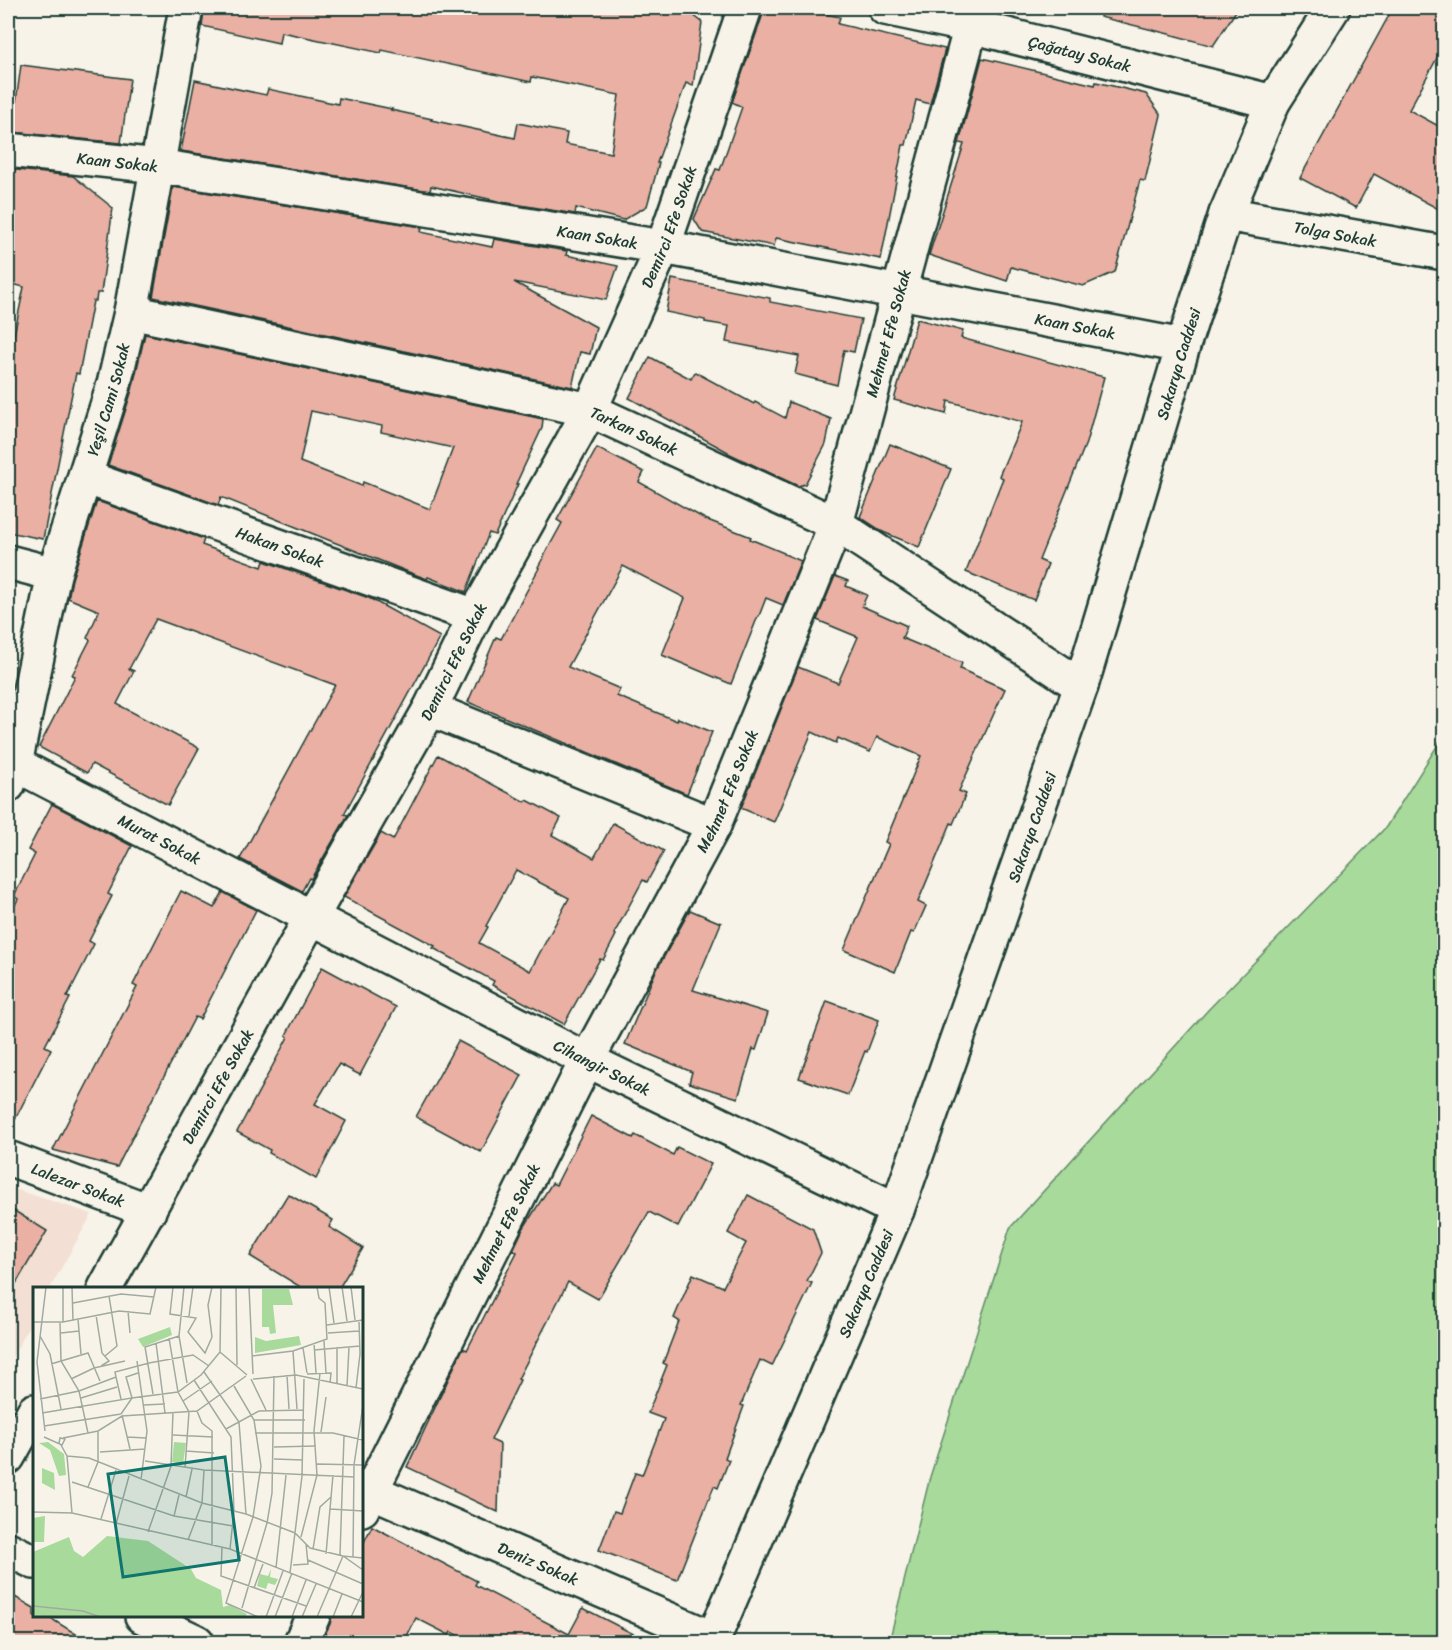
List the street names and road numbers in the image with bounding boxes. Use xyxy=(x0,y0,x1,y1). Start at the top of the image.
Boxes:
street label: Çağatay Sokak xyxy=(1025,27,1135,81)
street label: Kaan Sokak xyxy=(75,143,159,181)
street label: Demirci Efe Sokak xyxy=(632,161,705,293)
street label: Tolga Sokak xyxy=(1292,212,1379,256)
street label: Kaan Sokak xyxy=(555,216,640,258)
street label: Mehmet Efe Sokak xyxy=(857,266,920,401)
street label: Sakarya Caddesi xyxy=(1148,303,1210,423)
street label: Kaan Sokak xyxy=(1032,304,1118,348)
street label: Yeşil Cami Sokak xyxy=(78,339,138,460)
street label: Tarkan Sokak xyxy=(585,398,683,464)
street label: Hakan Sokak xyxy=(232,518,328,576)
street label: Demirci Efe Sokak xyxy=(412,597,495,727)
street label: Mehmet Efe Sokak xyxy=(688,725,766,858)
street label: Sakarya Caddesi xyxy=(999,767,1065,886)
street label: Murat Sokak xyxy=(113,806,207,873)
street label: Demirci Efe Sokak xyxy=(174,1023,262,1150)
street label: Cihangir Sokak xyxy=(548,1031,656,1104)
street label: Lalezar Sokak xyxy=(27,1154,129,1216)
street label: Mehmet Efe Sokak xyxy=(463,1158,548,1289)
street label: Sakarya Caddesi xyxy=(830,1224,902,1343)
street label: Deniz Sokak xyxy=(493,1533,584,1594)

